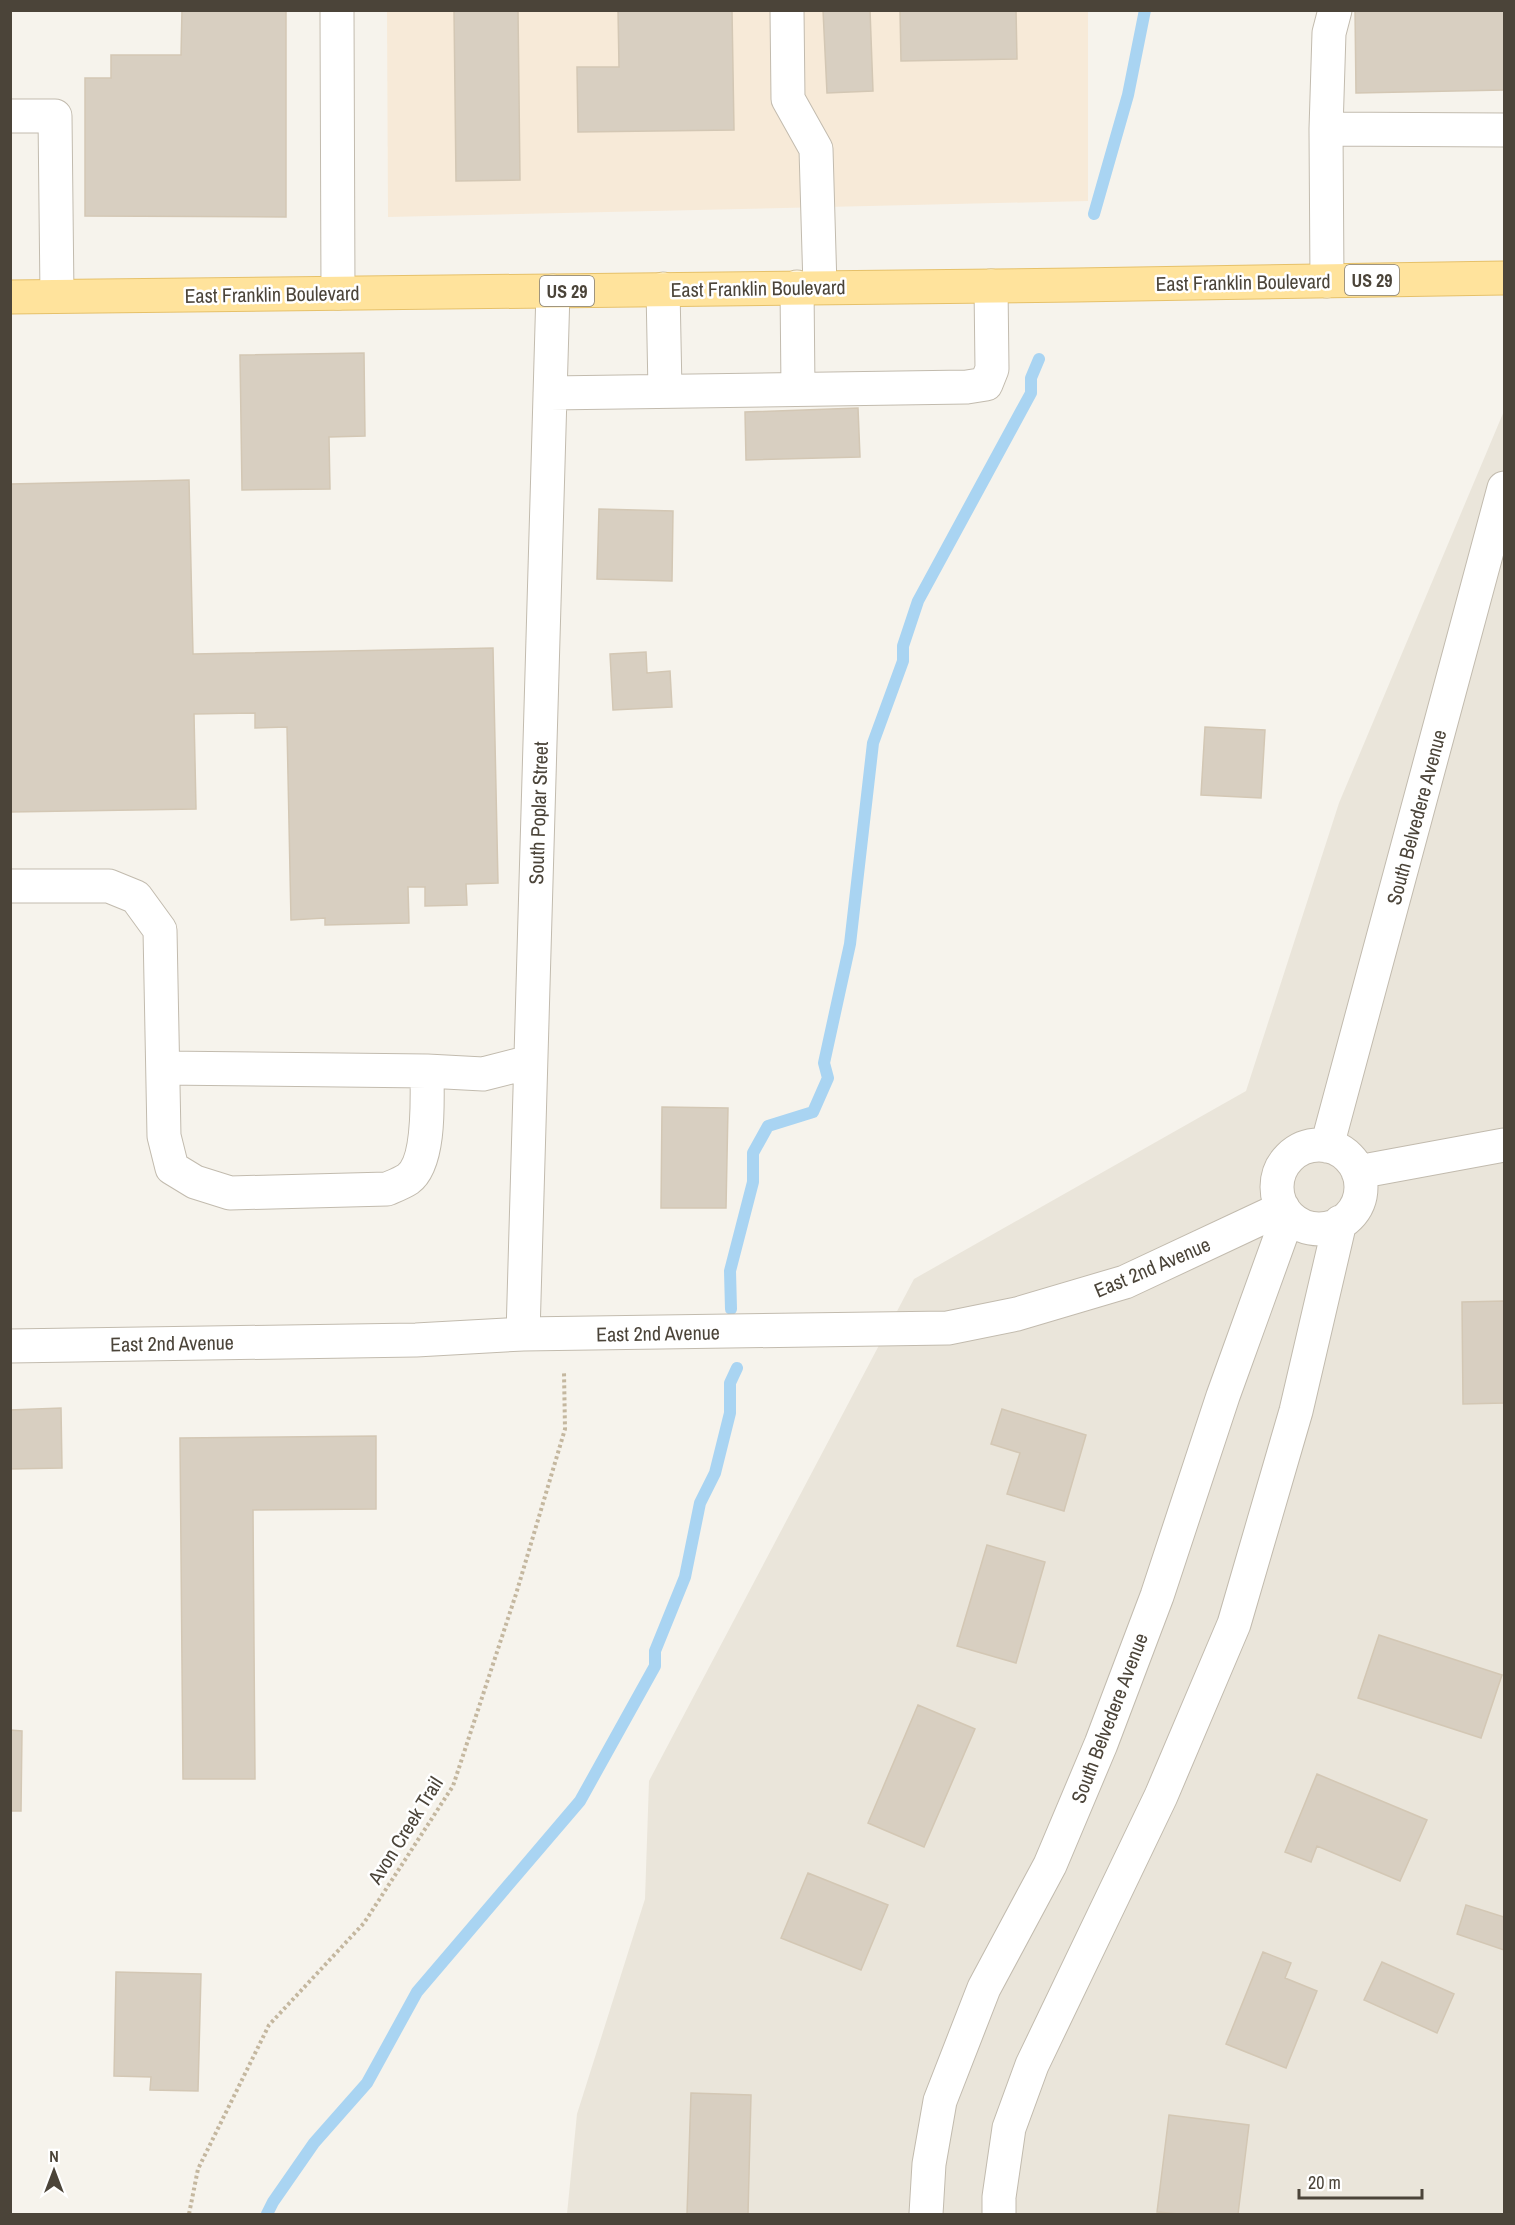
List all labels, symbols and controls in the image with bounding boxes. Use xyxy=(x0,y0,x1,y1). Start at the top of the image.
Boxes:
road number: US 29 xyxy=(1345,265,1399,295)
street label: East Franklin Boulevard xyxy=(1155,267,1331,297)
street label: East Franklin Boulevard xyxy=(670,273,846,303)
road number: US 29 xyxy=(540,276,594,306)
street label: East Franklin Boulevard xyxy=(184,279,360,309)
street label: South Belvedere Avenue xyxy=(1380,726,1452,908)
street label: South Poplar Street xyxy=(522,741,554,885)
street label: East 2nd Avenue xyxy=(1090,1230,1214,1304)
street label: East 2nd Avenue xyxy=(596,1318,720,1348)
street label: East 2nd Avenue xyxy=(110,1328,234,1358)
street label: South Belvedere Avenue xyxy=(1064,1629,1154,1807)
street label: Avon Creek Trail xyxy=(361,1771,449,1890)
north arrow xyxy=(24,2141,84,2201)
text: N xyxy=(49,2145,59,2167)
scale bar xyxy=(1299,2162,1422,2200)
text: 20 m xyxy=(1308,2170,1341,2195)

